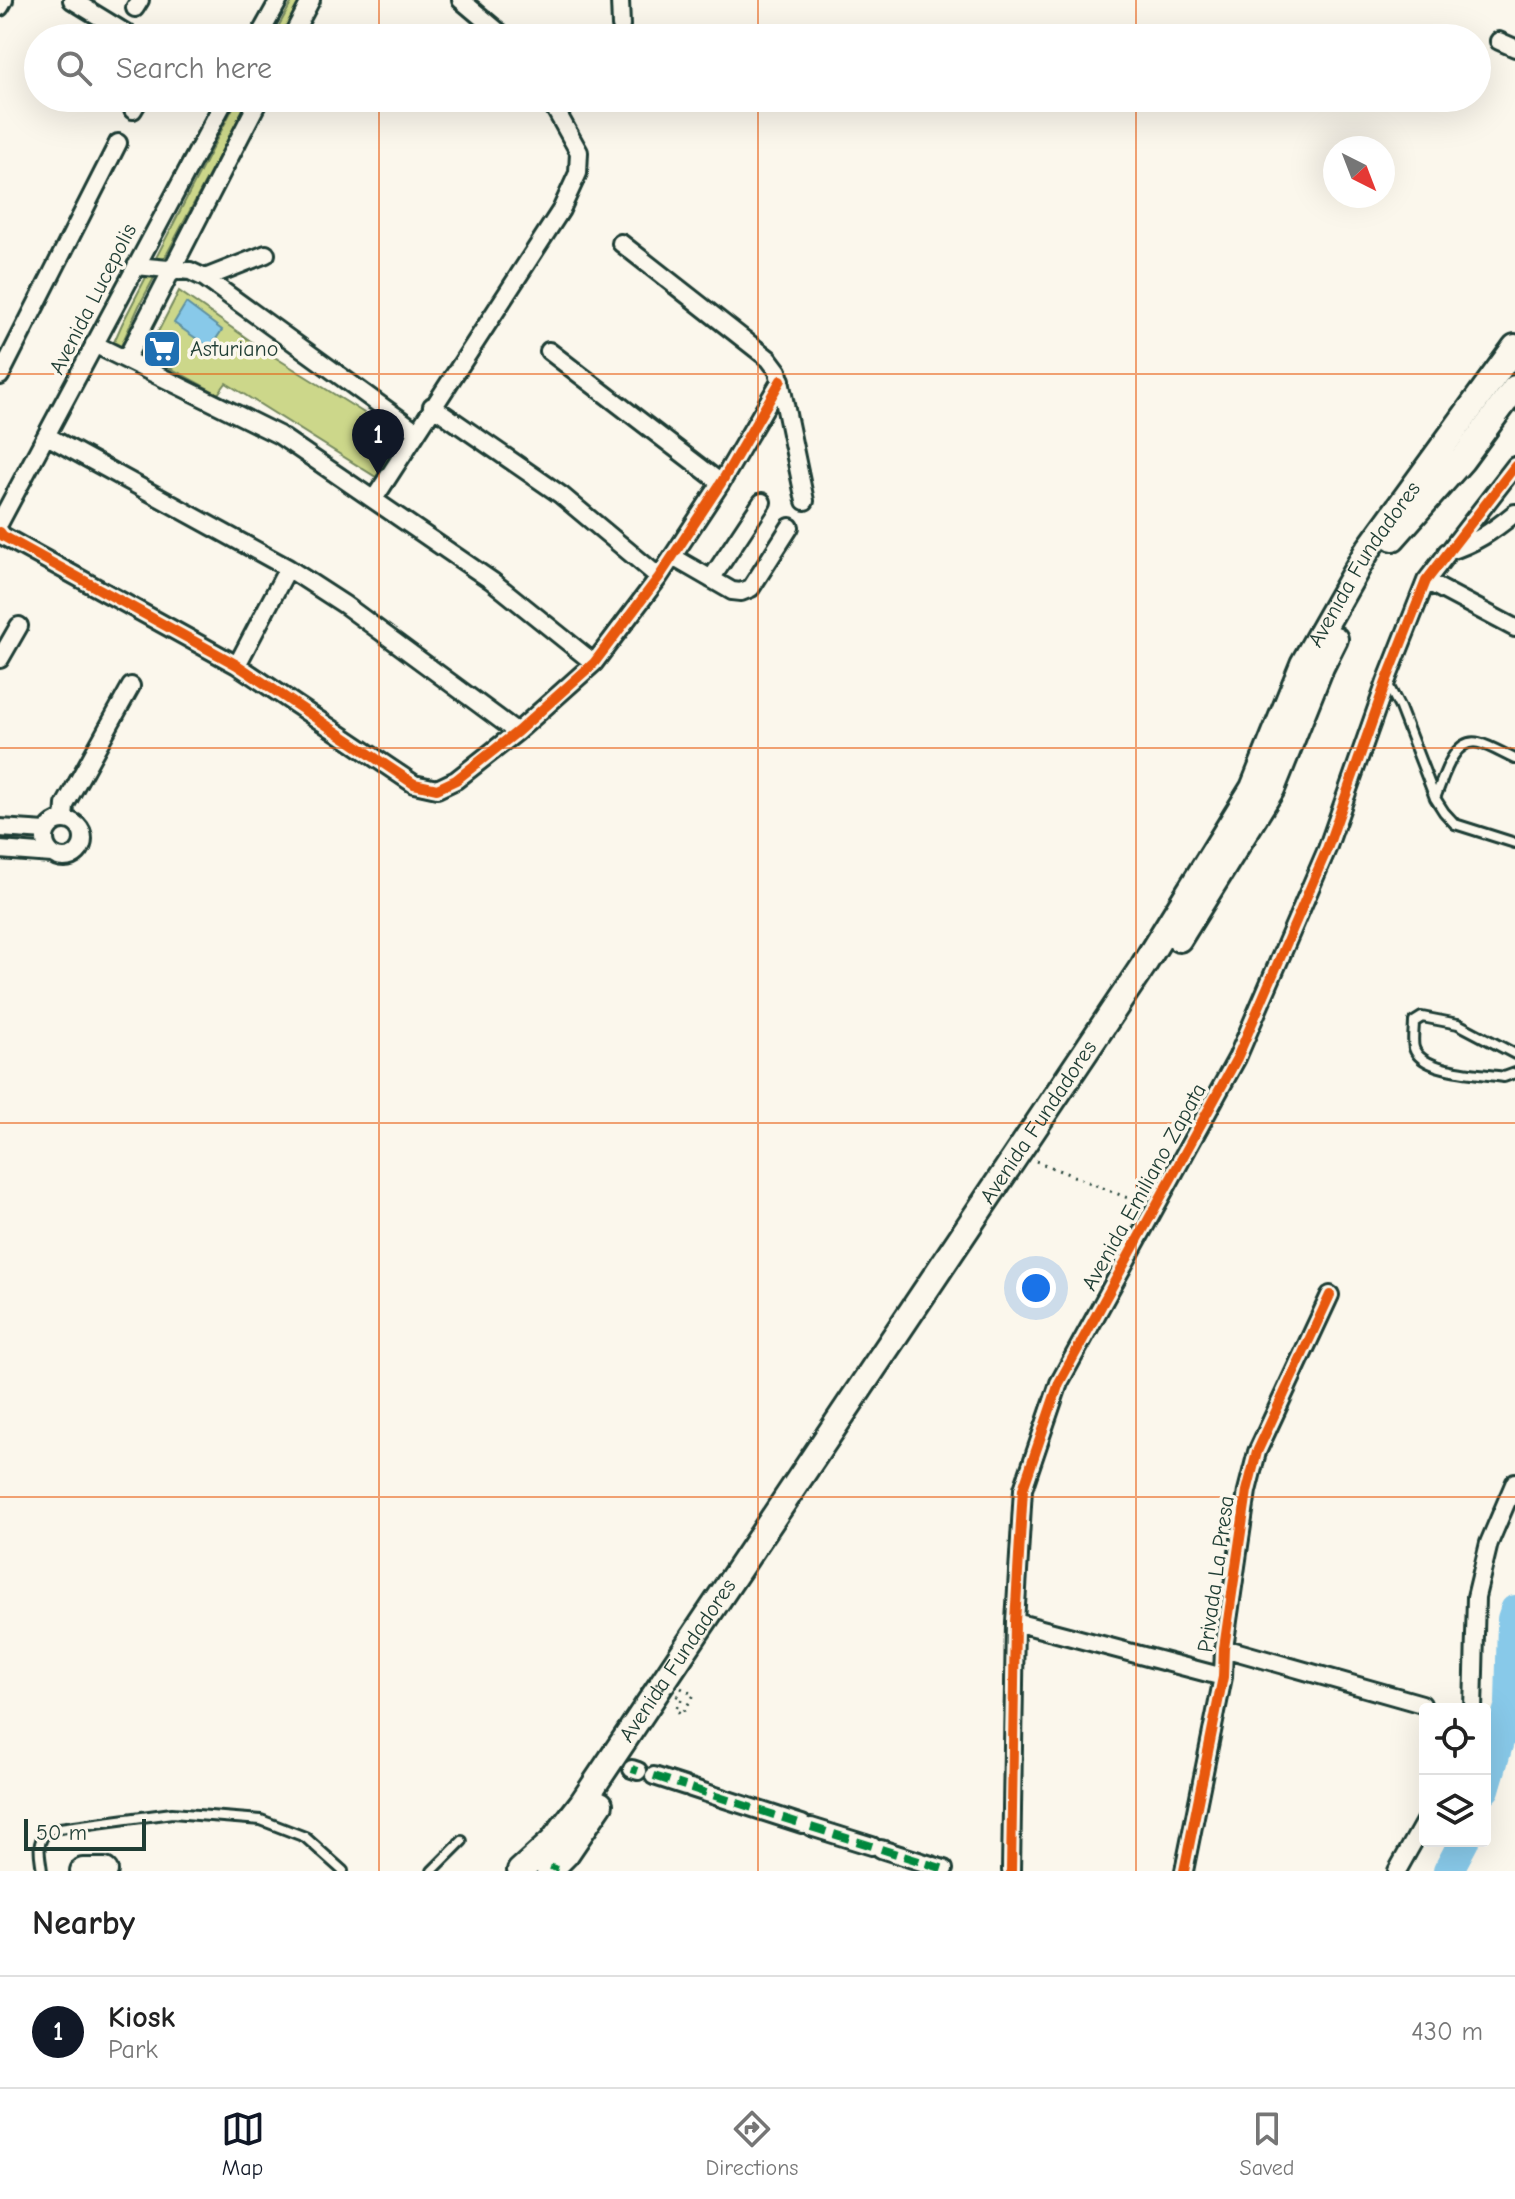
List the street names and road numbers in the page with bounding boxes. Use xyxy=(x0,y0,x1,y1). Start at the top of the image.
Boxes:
street label: Avenida Lucepolis xyxy=(44,219,142,379)
street label: Avenida Fundadores xyxy=(1302,476,1426,652)
street label: Avenida Fundadores xyxy=(974,1036,1102,1209)
street label: Avenida Emiliano Zapata xyxy=(1076,1079,1212,1295)
street label: Privada La Presa xyxy=(1192,1494,1240,1654)
street label: Avenida Fundadores xyxy=(614,1574,742,1747)

